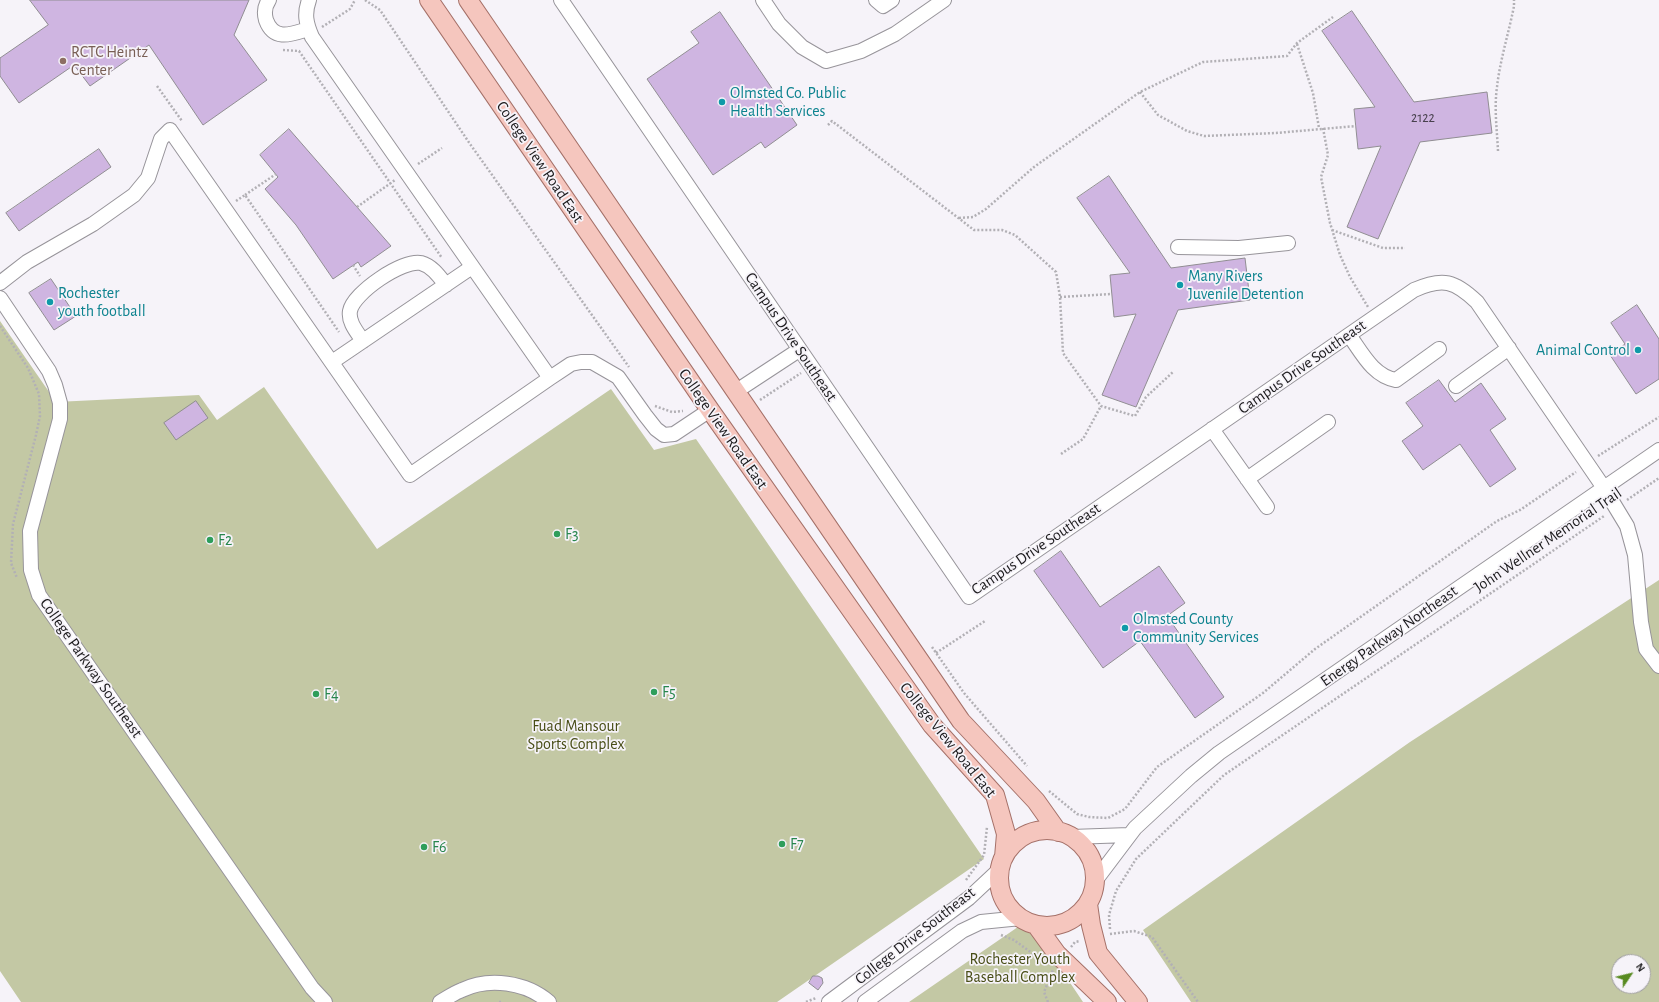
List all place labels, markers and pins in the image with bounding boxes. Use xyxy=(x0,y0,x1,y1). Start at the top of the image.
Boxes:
place label: RCTC Heintz Center xyxy=(71,42,148,80)
marker: RCTC Heintz Center xyxy=(58,56,68,66)
place label: Olmsted Co. Public Health Services xyxy=(730,83,846,121)
marker: Olmsted Co. Public Health Services xyxy=(717,97,727,107)
place label: Many Rivers Juvenile Detention xyxy=(1188,266,1304,304)
marker: Many Rivers Juvenile Detention xyxy=(1175,280,1185,290)
place label: Rochester youth football xyxy=(58,283,146,321)
marker: Rochester youth football xyxy=(45,297,55,307)
place label: Animal Control xyxy=(1536,340,1630,360)
marker: Animal Control xyxy=(1633,345,1643,355)
place label: F3 xyxy=(565,524,579,544)
marker: F3 xyxy=(552,529,562,539)
place label: F2 xyxy=(218,530,232,550)
marker: F2 xyxy=(205,535,215,545)
place label: Olmsted County Community Services xyxy=(1133,609,1259,647)
marker: Olmsted County Community Services xyxy=(1120,623,1130,633)
place label: F5 xyxy=(662,682,676,702)
place label: F4 xyxy=(324,684,339,704)
marker: F5 xyxy=(649,687,659,697)
marker: F4 xyxy=(311,689,321,699)
place label: F7 xyxy=(790,834,804,854)
place label: F6 xyxy=(432,837,446,857)
marker: F7 xyxy=(777,839,787,849)
marker: F6 xyxy=(419,842,429,852)

